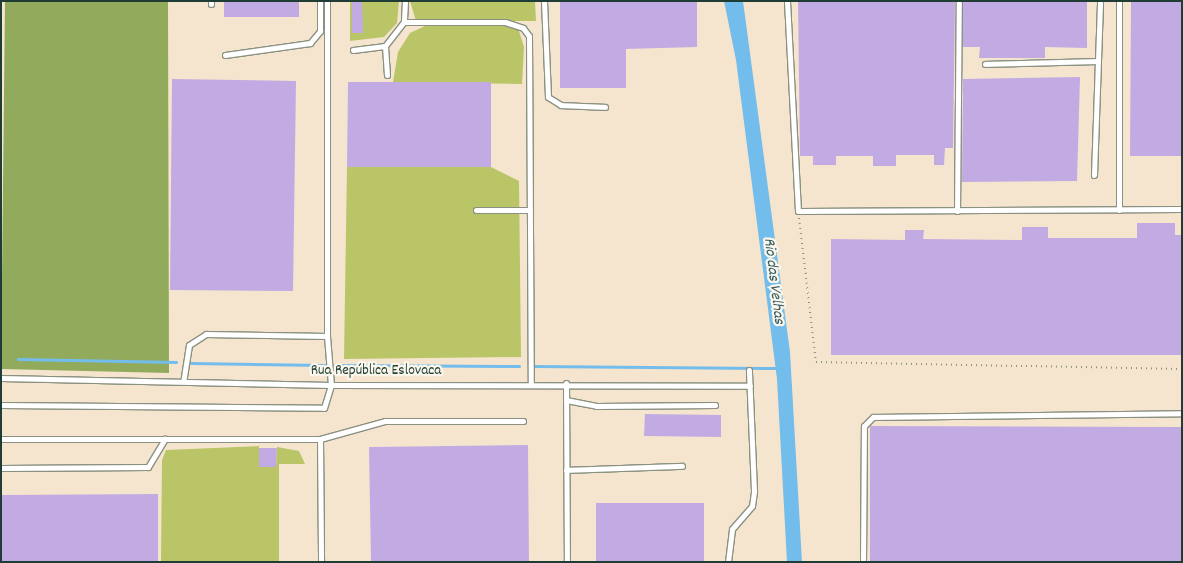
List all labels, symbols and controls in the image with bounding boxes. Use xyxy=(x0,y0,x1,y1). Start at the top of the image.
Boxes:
water label: Rio das Velhas xyxy=(758,237,788,325)
street label: Rua República Eslovaca xyxy=(311,363,441,381)

